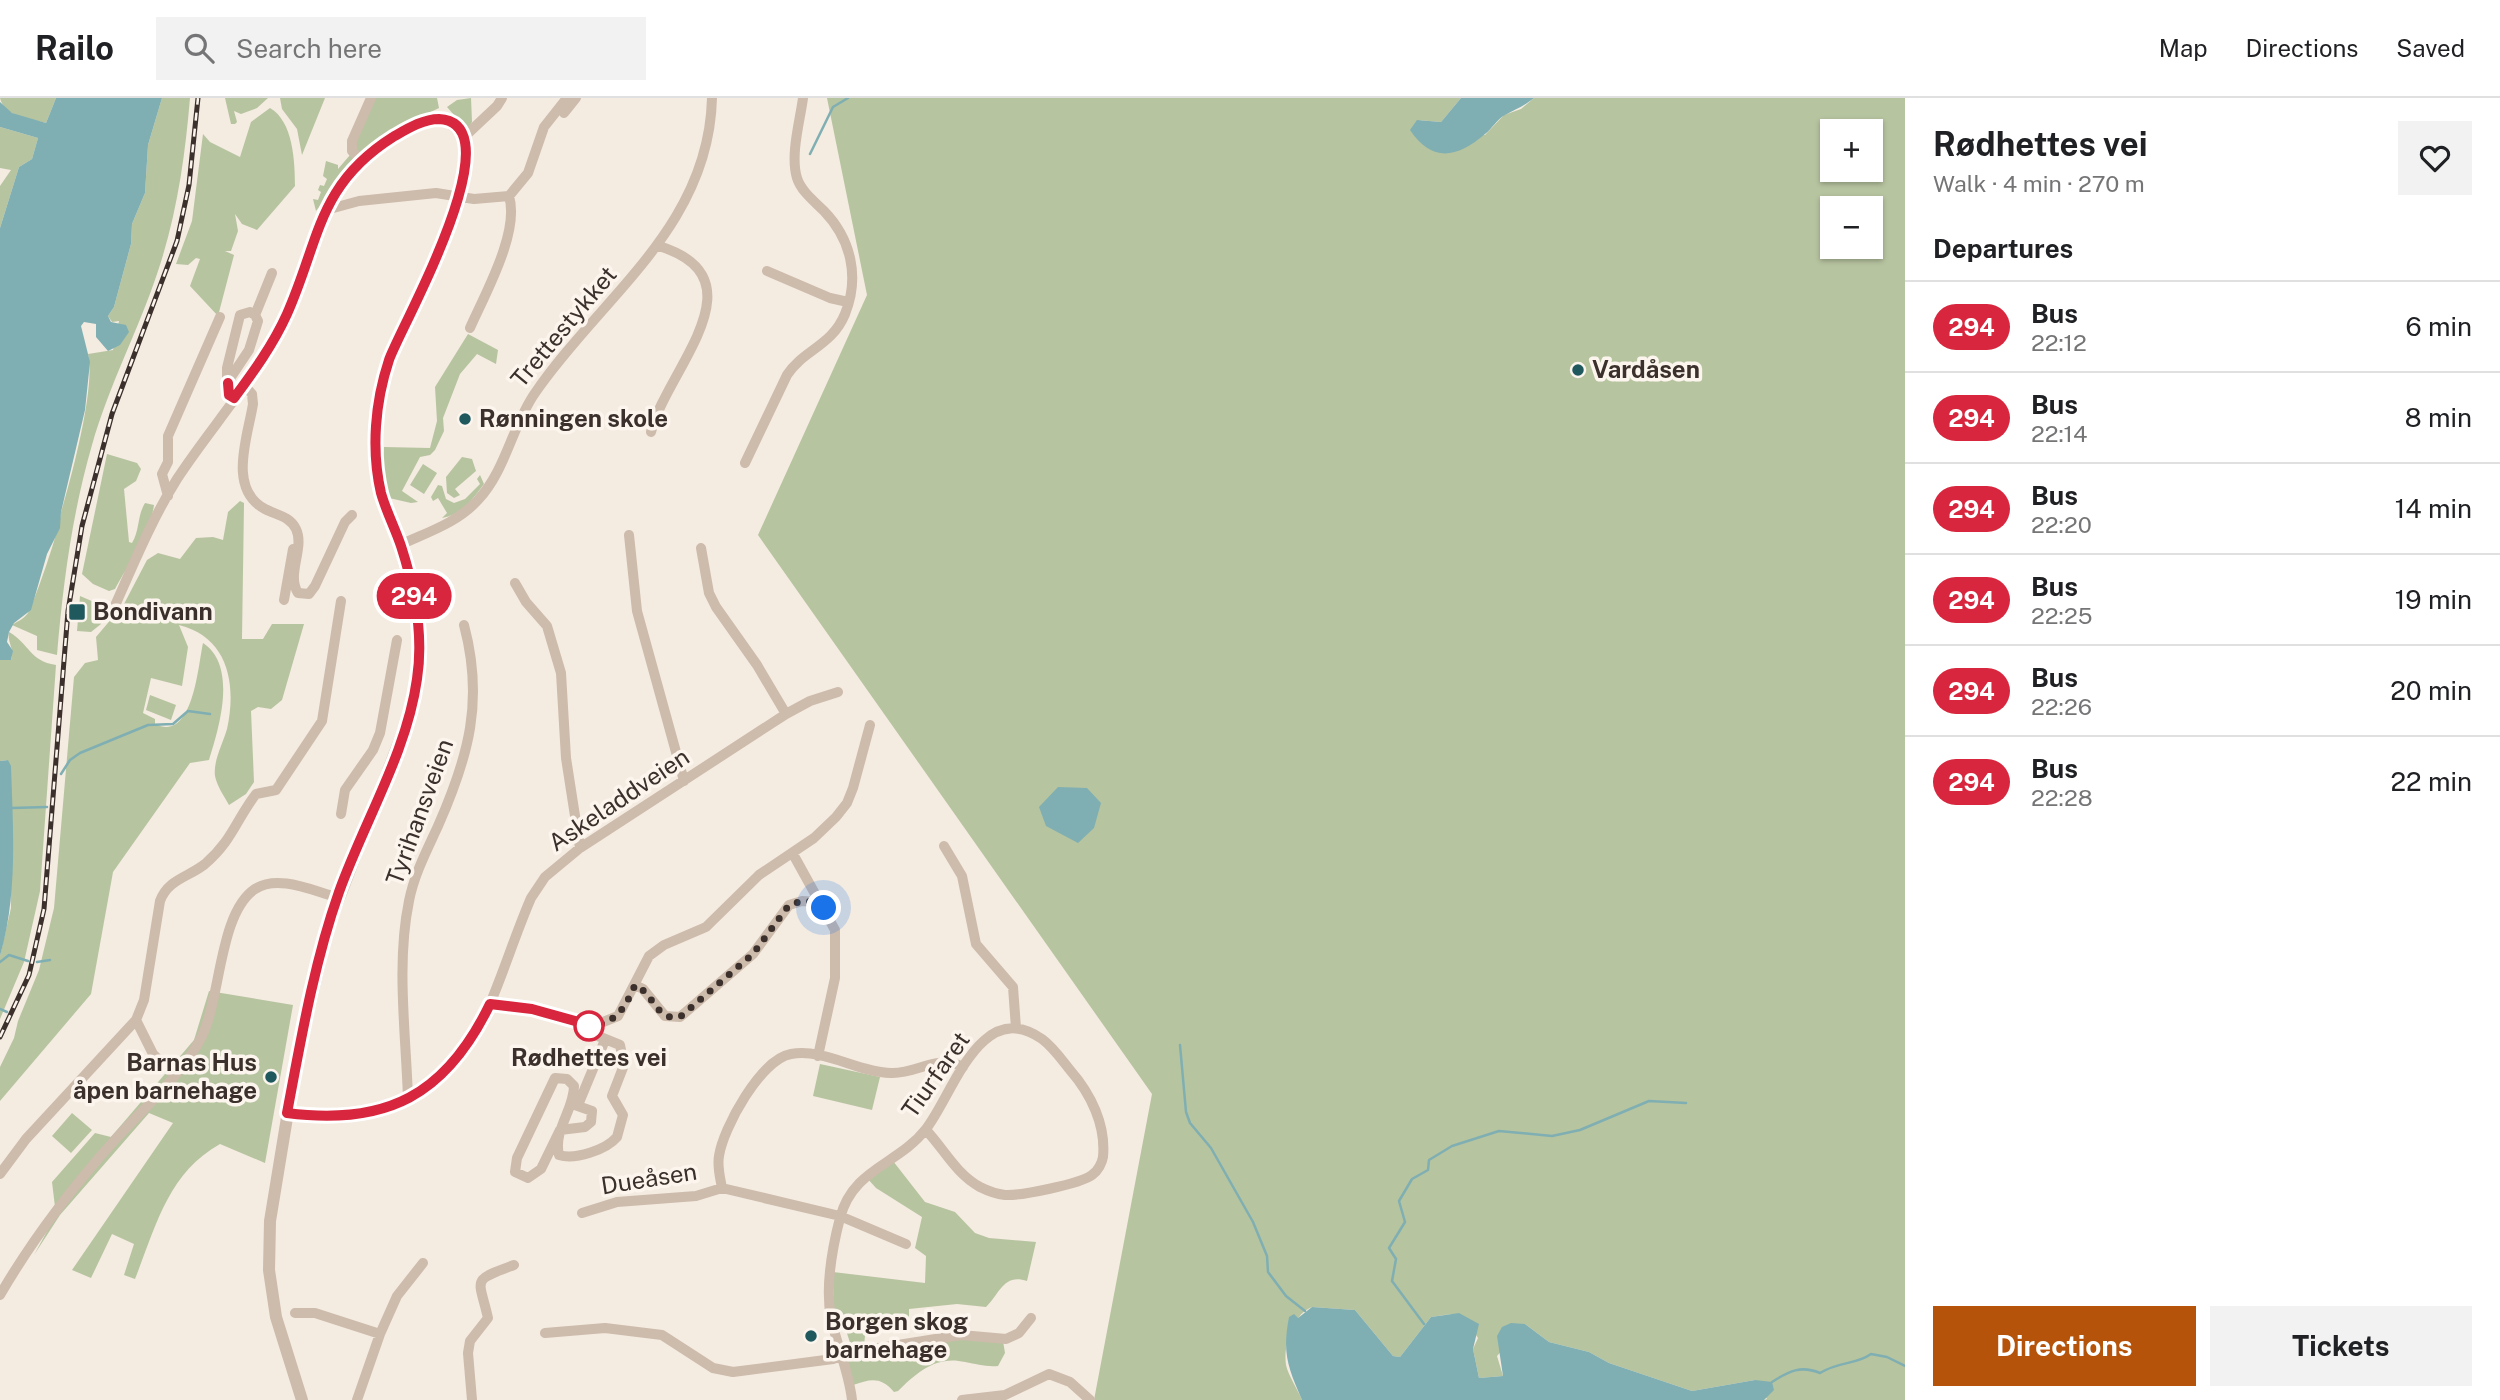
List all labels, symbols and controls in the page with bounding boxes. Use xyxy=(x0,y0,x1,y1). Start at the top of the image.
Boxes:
search box xyxy=(156,17,646,80)
text: Railo xyxy=(35,29,114,67)
icon: search xyxy=(180,29,218,67)
text: Search here xyxy=(236,33,382,64)
text: Map xyxy=(2159,34,2208,62)
text: Directions xyxy=(2246,34,2358,62)
text: Saved xyxy=(2396,34,2465,62)
map controls xyxy=(1820,119,1883,259)
button: + xyxy=(1820,119,1883,182)
button: heart xyxy=(2398,121,2472,195)
text: Rødhettes vei xyxy=(1933,125,2148,163)
text: Walk · 4 min · 270 m xyxy=(1933,170,2145,197)
button: − xyxy=(1820,196,1883,259)
text: Departures xyxy=(1933,233,2073,264)
street label: Trettestykket xyxy=(505,260,622,392)
text: Bus xyxy=(2031,298,2078,329)
text: 6 min xyxy=(2405,311,2472,342)
text: 294 xyxy=(1948,313,1995,341)
text: 22:12 xyxy=(2031,329,2087,356)
place label: Vardåsen xyxy=(1592,355,1700,383)
marker: Vardåsen xyxy=(1570,362,1586,378)
text: Bus xyxy=(2031,389,2078,420)
text: 8 min xyxy=(2405,402,2472,433)
place label: Rønningen skole xyxy=(479,404,668,432)
text: 294 xyxy=(1948,404,1995,432)
marker: Rønningen skole xyxy=(457,411,473,427)
text: 22:14 xyxy=(2031,420,2087,447)
text: Bus xyxy=(2031,480,2078,511)
text: 14 min xyxy=(2395,493,2472,524)
text: 294 xyxy=(1948,495,1995,523)
text: 22:20 xyxy=(2031,511,2092,538)
text: Bus xyxy=(2031,571,2078,602)
line badge: 294 xyxy=(374,573,454,619)
text: 294 xyxy=(391,582,437,610)
text: 19 min xyxy=(2395,584,2472,615)
text: 294 xyxy=(1948,586,1995,614)
place label: Bondivann xyxy=(93,597,213,625)
marker: Bondivann xyxy=(67,602,87,622)
text: 22:25 xyxy=(2031,602,2093,629)
text: Bus xyxy=(2031,662,2078,693)
text: 20 min xyxy=(2390,675,2472,706)
text: 294 xyxy=(1948,677,1995,705)
text: 22:26 xyxy=(2031,693,2092,720)
street label: Tyrihansveien xyxy=(380,735,458,888)
street label: Askeladdveien xyxy=(543,742,694,856)
text: Bus xyxy=(2031,753,2078,784)
text: 22 min xyxy=(2391,766,2472,797)
text: 294 xyxy=(1948,768,1995,796)
text: 22:28 xyxy=(2031,784,2093,811)
your location xyxy=(806,890,841,925)
marker: Rødhettes vei xyxy=(574,1011,604,1041)
street label: Tiurfaret xyxy=(896,1026,975,1123)
place label: Rødhettes vei xyxy=(511,1043,667,1071)
place label: Barnas Hus åpen barnehage xyxy=(73,1048,257,1104)
marker: Barnas Hus åpen barnehage xyxy=(263,1069,279,1085)
street label: Dueåsen xyxy=(599,1157,699,1199)
button: Directions xyxy=(1933,1306,2196,1386)
button: Tickets xyxy=(2210,1306,2472,1386)
place label: Borgen skog barnehage xyxy=(825,1307,968,1363)
marker: Borgen skog barnehage xyxy=(803,1328,819,1344)

